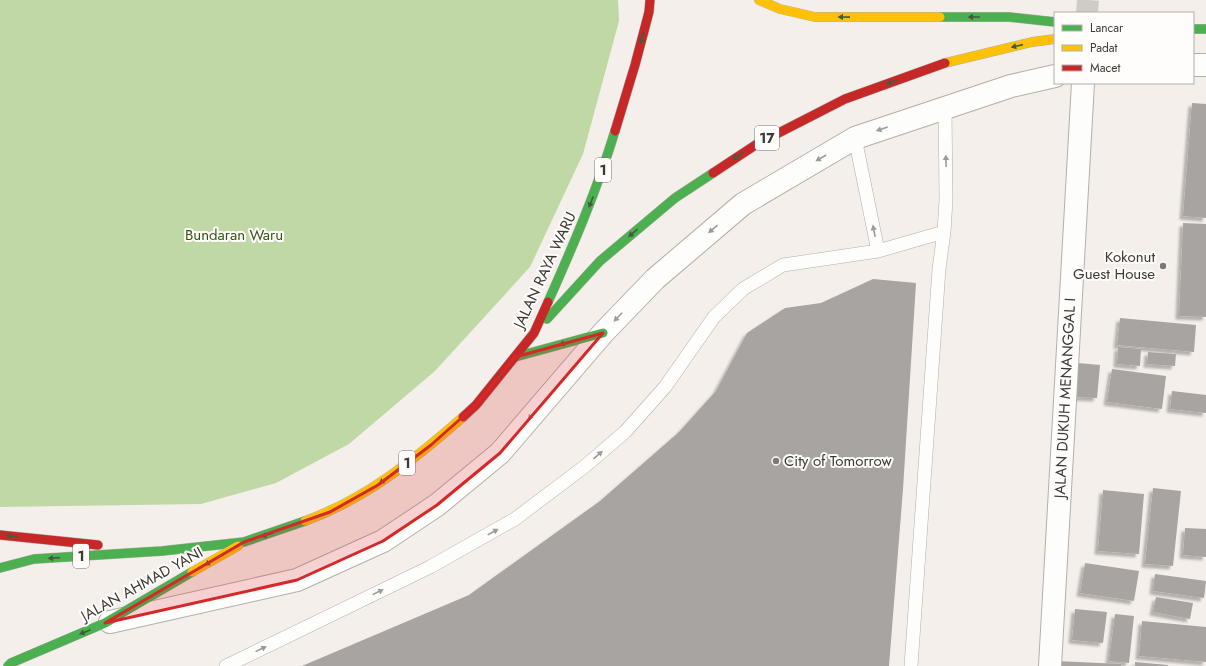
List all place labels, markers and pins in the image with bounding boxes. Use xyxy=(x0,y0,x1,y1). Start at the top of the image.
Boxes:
place label: Kokonut Guest House xyxy=(1073,246,1155,285)
marker: Kokonut Guest House xyxy=(1158,261,1168,271)
place label: City of Tomorrow xyxy=(784,450,892,472)
marker: City of Tomorrow xyxy=(771,456,781,466)

